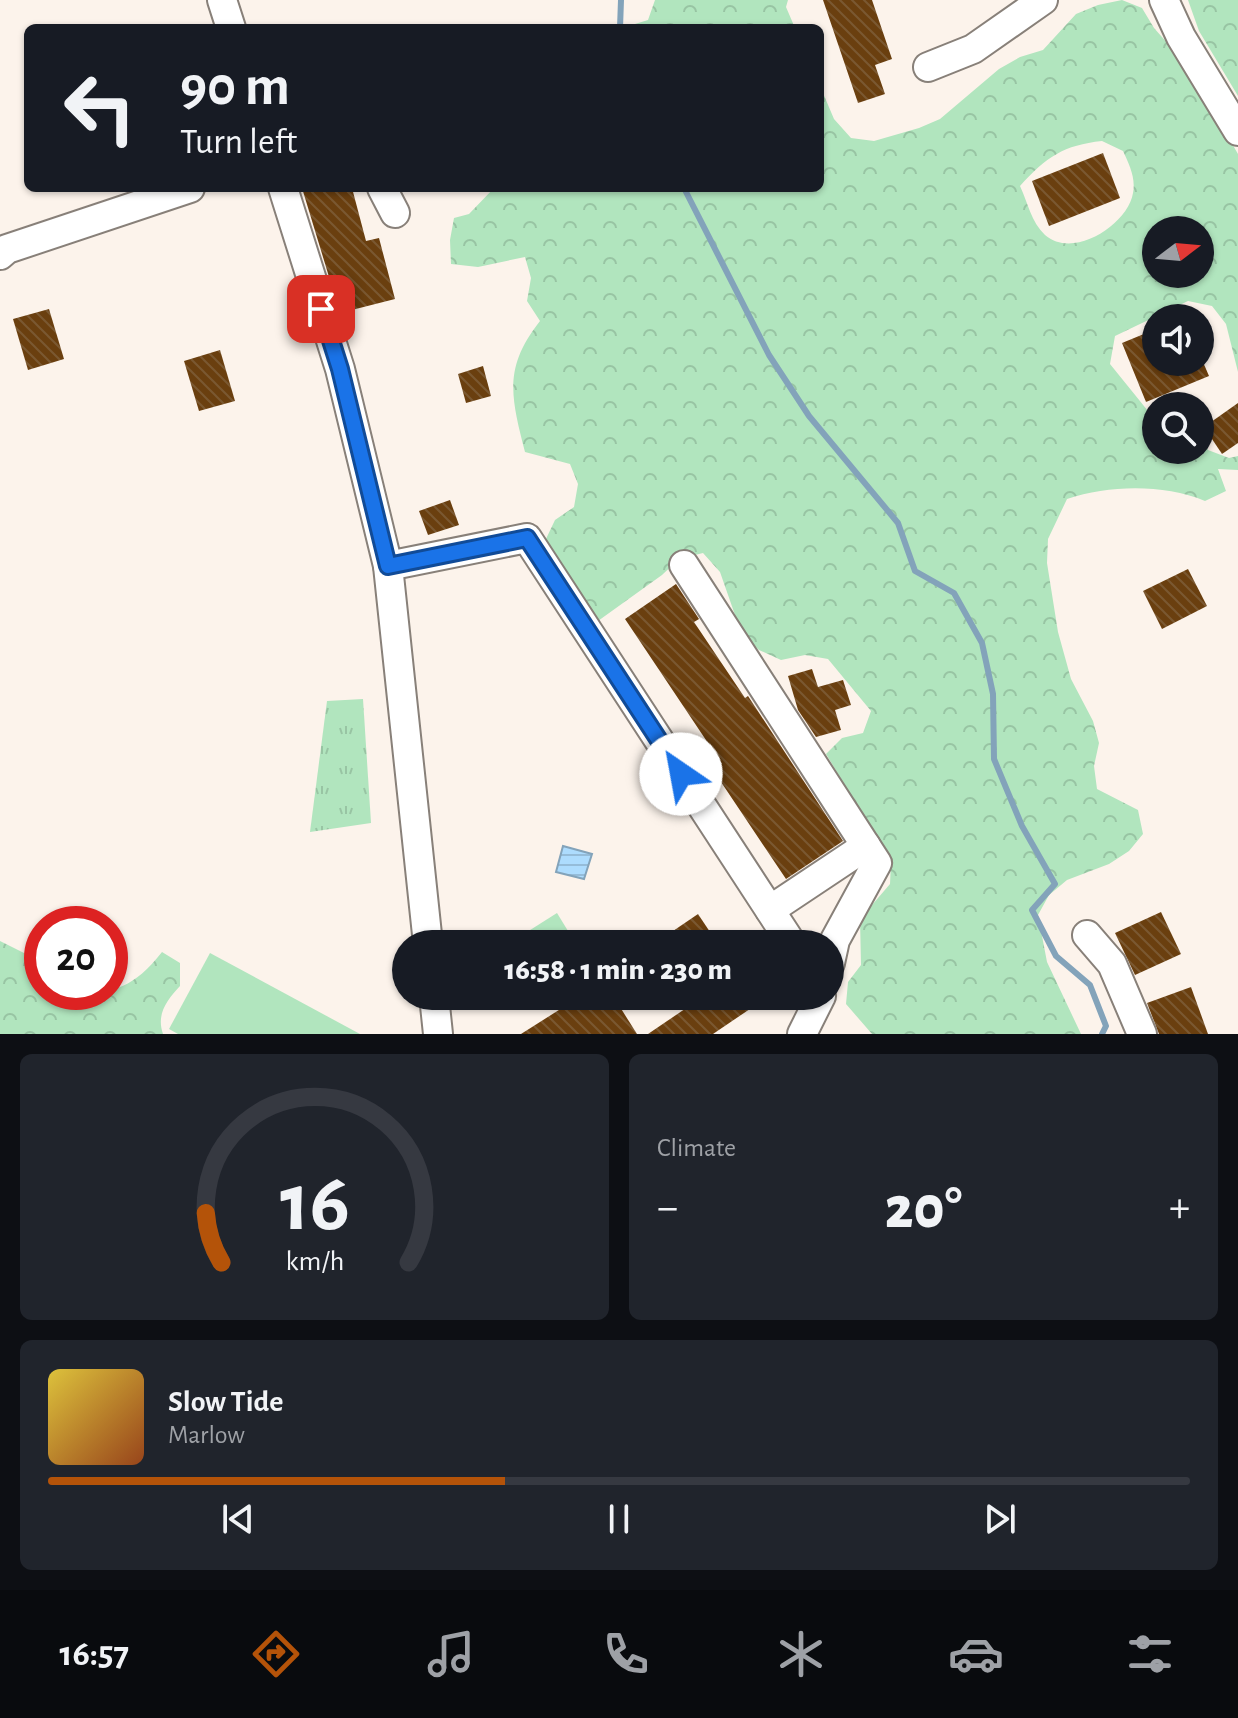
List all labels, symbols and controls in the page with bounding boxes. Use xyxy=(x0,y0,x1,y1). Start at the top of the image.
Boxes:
icon: left xyxy=(48,56,152,160)
text: 90 m xyxy=(180,59,290,115)
text: Turn left xyxy=(180,124,297,160)
north arrow xyxy=(1142,216,1214,288)
map controls xyxy=(1142,216,1214,464)
pin xyxy=(287,275,355,343)
icon: arrive xyxy=(299,287,343,331)
button: sound xyxy=(1142,304,1214,376)
button: search xyxy=(1142,392,1214,464)
position arrow xyxy=(639,732,723,816)
speed limit sign: 20 xyxy=(24,906,128,1010)
text: 16:58 · 1 min · 230 m xyxy=(504,955,732,985)
text: Climate xyxy=(657,1135,736,1161)
text: 16 xyxy=(279,1162,350,1246)
text: 20° xyxy=(885,1179,962,1239)
text: − xyxy=(657,1186,678,1230)
text: + xyxy=(1169,1186,1190,1230)
text: km/h xyxy=(285,1247,344,1276)
text: Slow Tide xyxy=(168,1387,283,1417)
text: Marlow xyxy=(168,1422,245,1448)
icon: previous xyxy=(216,1497,260,1541)
icon: pause xyxy=(597,1497,641,1541)
icon: next xyxy=(978,1497,1022,1541)
icon: directions xyxy=(248,1626,304,1682)
icon: music xyxy=(423,1626,479,1682)
icon: phone xyxy=(598,1626,654,1682)
icon: climate xyxy=(773,1626,829,1682)
icon: car xyxy=(948,1626,1004,1682)
icon: filters xyxy=(1122,1626,1178,1682)
text: 16:57 xyxy=(59,1636,129,1672)

